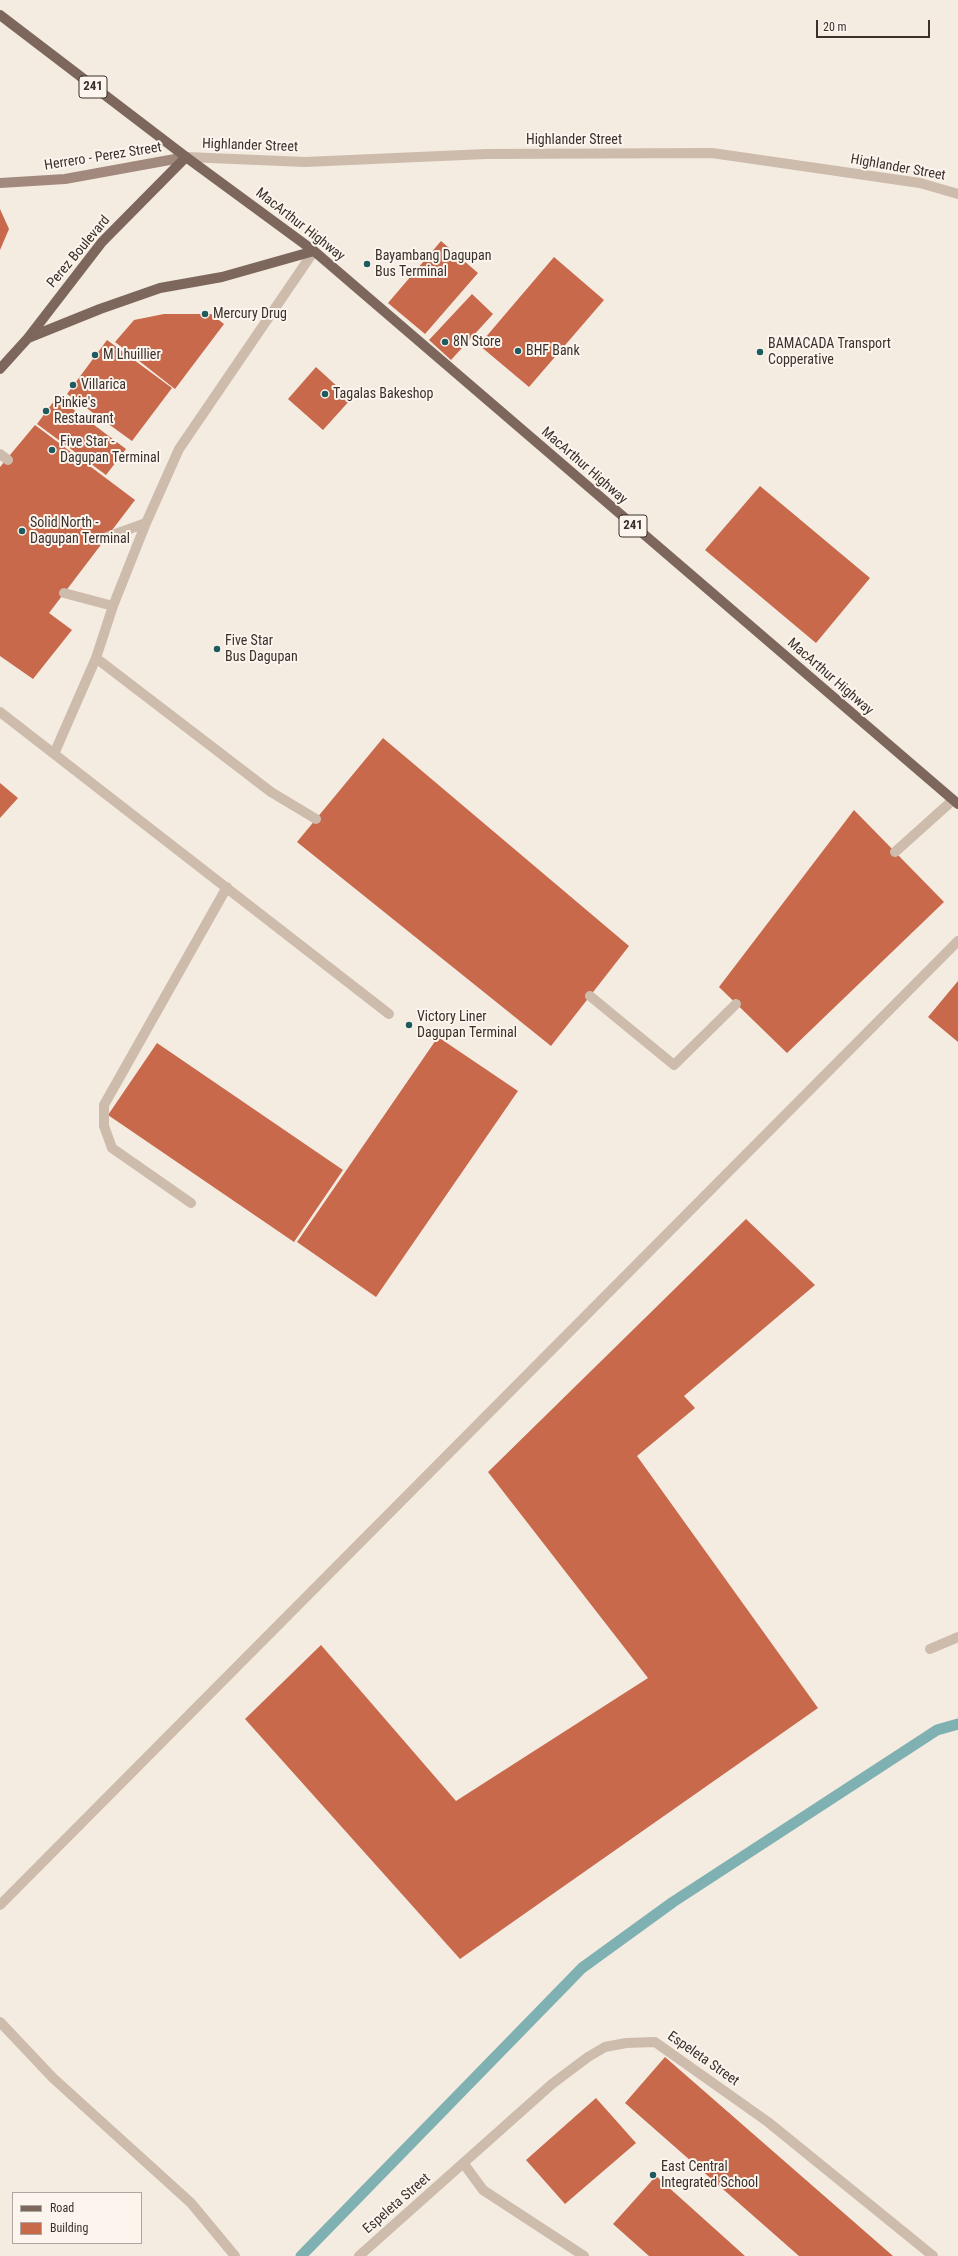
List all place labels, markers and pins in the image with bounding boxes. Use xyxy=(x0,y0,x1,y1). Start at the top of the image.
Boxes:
place label: Bayambang Dagupan Bus Terminal xyxy=(375,248,491,280)
marker: Bayambang Dagupan Bus Terminal xyxy=(362,259,372,269)
place label: Mercury Drug xyxy=(213,306,287,322)
marker: Mercury Drug xyxy=(200,309,210,319)
place label: 8N Store xyxy=(453,334,501,350)
place label: BAMACADA Transport Copperative xyxy=(768,336,891,368)
marker: 8N Store xyxy=(440,337,450,347)
place label: BHF Bank xyxy=(526,343,580,359)
marker: BHF Bank xyxy=(513,346,523,356)
place label: M Lhuillier xyxy=(103,347,161,363)
marker: BAMACADA Transport Copperative xyxy=(755,347,765,357)
marker: M Lhuillier xyxy=(90,350,100,360)
place label: Villarica xyxy=(81,377,126,393)
marker: Villarica xyxy=(68,380,78,390)
place label: Tagalas Bakeshop xyxy=(333,386,434,402)
marker: Tagalas Bakeshop xyxy=(320,389,330,399)
place label: Pinkie's Restaurant xyxy=(54,395,114,428)
marker: Pinkie's Restaurant xyxy=(41,406,51,416)
place label: Five Star - Dagupan Terminal xyxy=(60,434,160,466)
marker: Five Star - Dagupan Terminal xyxy=(47,445,57,455)
place label: Solid North - Dagupan Terminal xyxy=(30,515,130,548)
marker: Solid North - Dagupan Terminal xyxy=(17,526,27,536)
place label: Five Star Bus Dagupan xyxy=(225,633,298,666)
marker: Five Star Bus Dagupan xyxy=(212,644,222,654)
place label: Victory Liner Dagupan Terminal xyxy=(417,1009,517,1042)
marker: Victory Liner Dagupan Terminal xyxy=(404,1020,414,1030)
place label: East Central Integrated School xyxy=(661,2159,758,2192)
marker: East Central Integrated School xyxy=(648,2170,658,2180)

